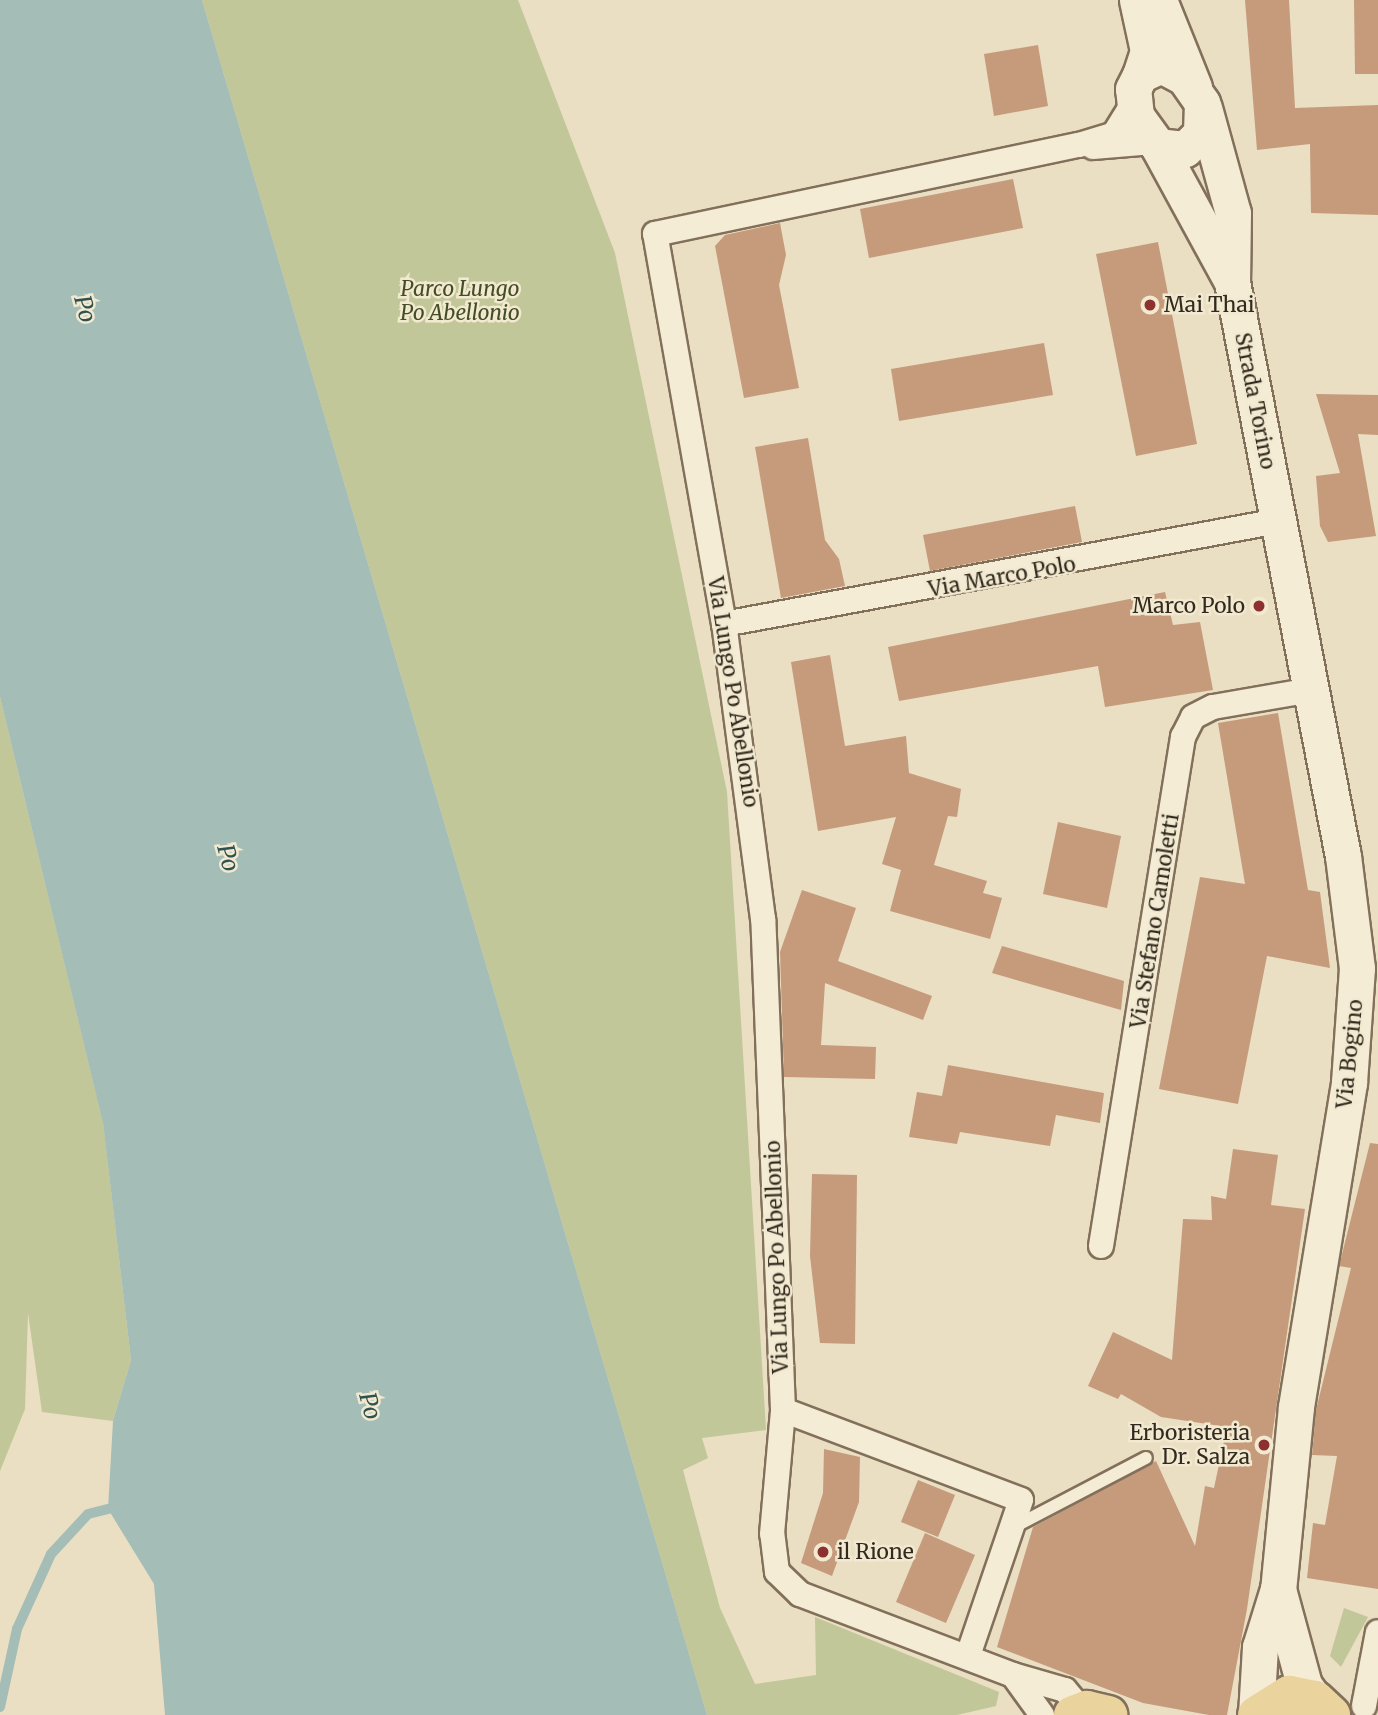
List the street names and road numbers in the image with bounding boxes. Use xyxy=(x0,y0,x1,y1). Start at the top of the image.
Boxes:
street label: Strada Torino xyxy=(1229,331,1281,471)
street label: Via Marco Polo xyxy=(926,552,1078,602)
street label: Via Lungo Po Abellonio xyxy=(702,575,764,809)
street label: Via Stefano Camoletti xyxy=(1126,812,1184,1030)
street label: Via Bogino xyxy=(1332,998,1368,1110)
street label: Via Lungo Po Abellonio xyxy=(760,1140,794,1374)

